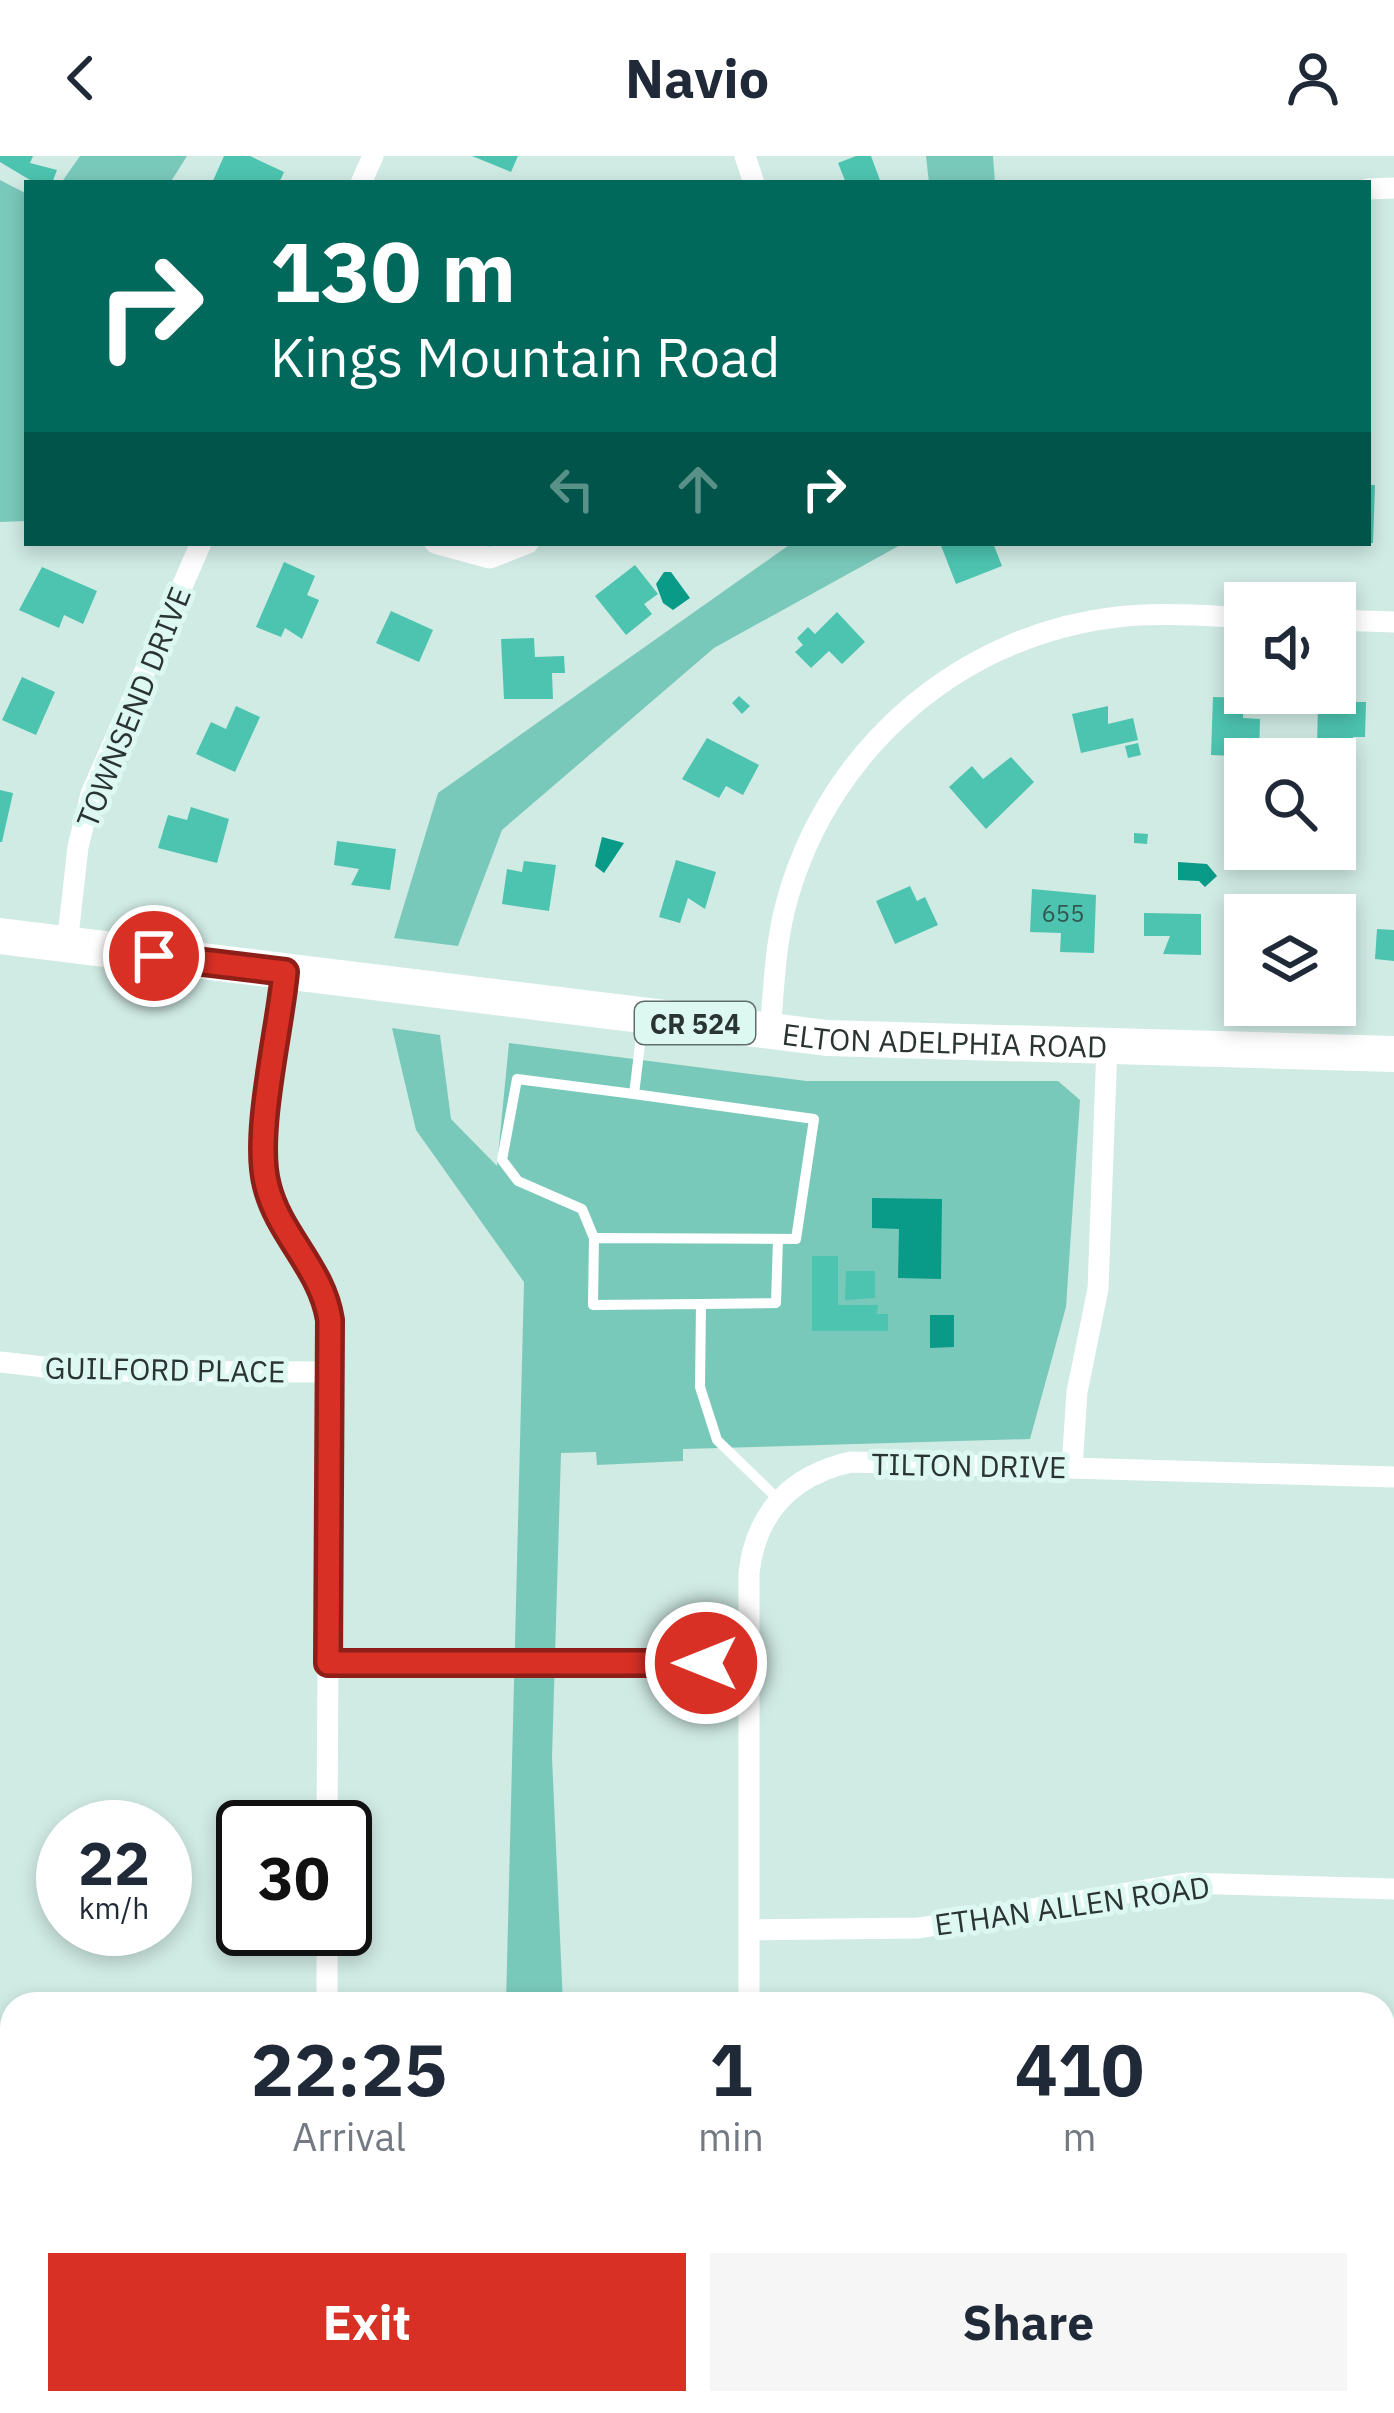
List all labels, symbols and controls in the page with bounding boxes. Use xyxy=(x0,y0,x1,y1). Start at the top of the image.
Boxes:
text: Navio xyxy=(625,43,769,113)
icon: back xyxy=(48,45,114,111)
icon: person xyxy=(1280,45,1346,111)
text: 130 m xyxy=(270,216,516,325)
icon: right xyxy=(72,228,228,384)
text: Kings Mountain Road xyxy=(270,322,780,392)
icon: left xyxy=(539,456,605,522)
icon: ahead xyxy=(665,456,731,522)
icon: right xyxy=(791,456,857,522)
street label: TOWNSEND DRIVE xyxy=(67,581,199,833)
map controls xyxy=(1224,582,1356,1026)
button: sound xyxy=(1224,582,1356,714)
button: search xyxy=(1224,738,1356,870)
button: layers xyxy=(1224,894,1356,1026)
house number: 655 xyxy=(1041,897,1085,929)
pin xyxy=(103,905,205,1007)
icon: arrive xyxy=(121,923,187,989)
road number: CR 524 xyxy=(635,1002,755,1044)
street label: ELTON ADELPHIA ROAD xyxy=(780,1013,1108,1065)
street label: GUILFORD PLACE xyxy=(44,1347,286,1391)
street label: TILTON DRIVE xyxy=(871,1444,1067,1486)
position arrow xyxy=(643,1600,769,1726)
speed limit sign: 30 xyxy=(216,1800,372,1956)
text: 22 xyxy=(78,1823,150,1902)
street label: ETHAN ALLEN ROAD xyxy=(932,1866,1212,1944)
text: km/h xyxy=(79,1888,149,1927)
text: 22:25 xyxy=(251,2022,447,2116)
text: 1 xyxy=(709,2022,753,2116)
text: 410 xyxy=(1015,2022,1144,2116)
text: Arrival xyxy=(292,2111,406,2162)
text: min xyxy=(698,2111,764,2162)
text: m xyxy=(1062,2111,1097,2162)
button: Exit xyxy=(48,2253,686,2391)
button: Share xyxy=(710,2253,1347,2391)

